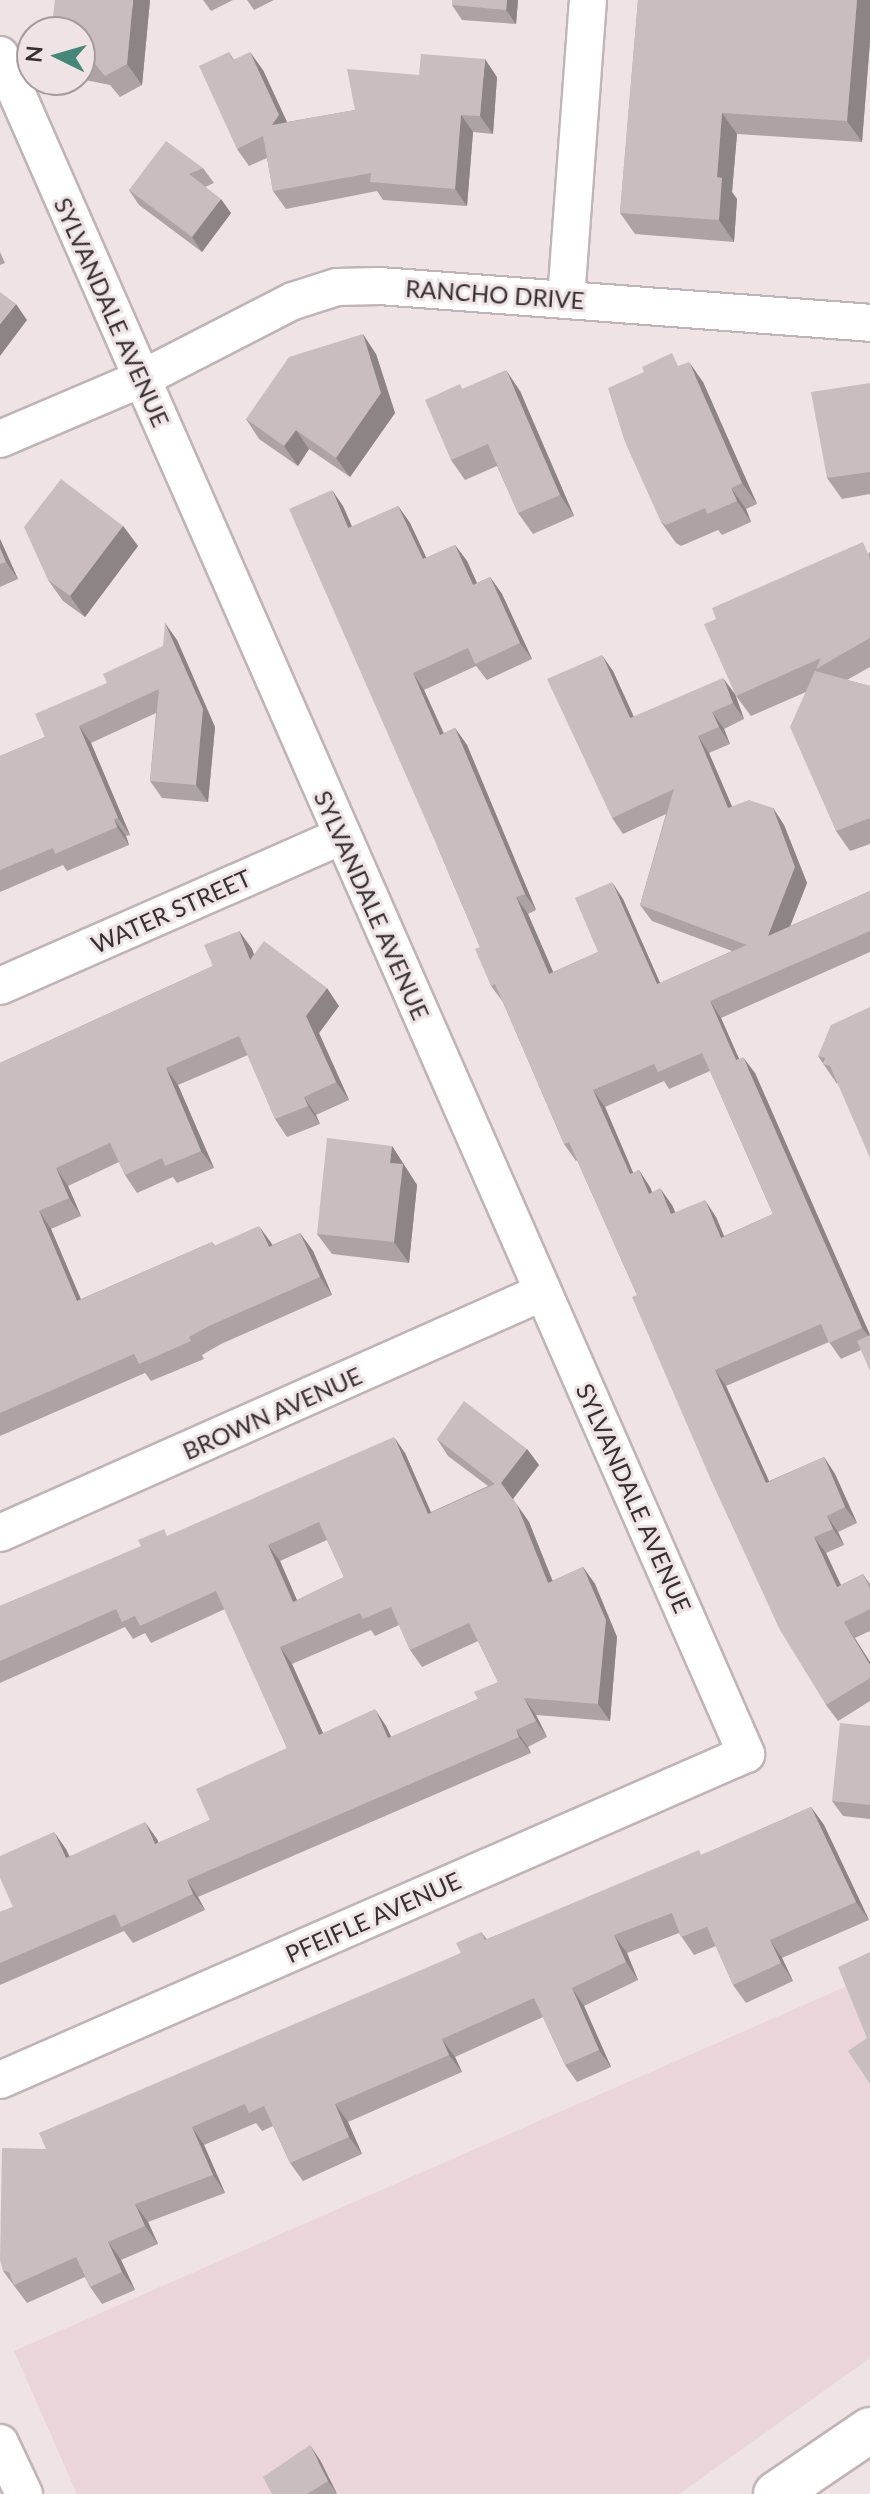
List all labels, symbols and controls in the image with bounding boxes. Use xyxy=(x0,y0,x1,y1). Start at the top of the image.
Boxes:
north arrow xyxy=(16,16,96,96)
text: N xyxy=(19,44,48,64)
street label: SYLVANDALE AVENUE xyxy=(48,193,176,431)
street label: RANCHO DRIVE xyxy=(404,273,586,315)
street label: SYLVANDALE AVENUE xyxy=(308,786,436,1024)
street label: WATER STREET xyxy=(87,863,255,959)
street label: BROWN AVENUE xyxy=(178,1360,366,1466)
street label: SYLVANDALE AVENUE xyxy=(570,1379,698,1617)
street label: PFEIFLE AVENUE xyxy=(281,1865,465,1969)

